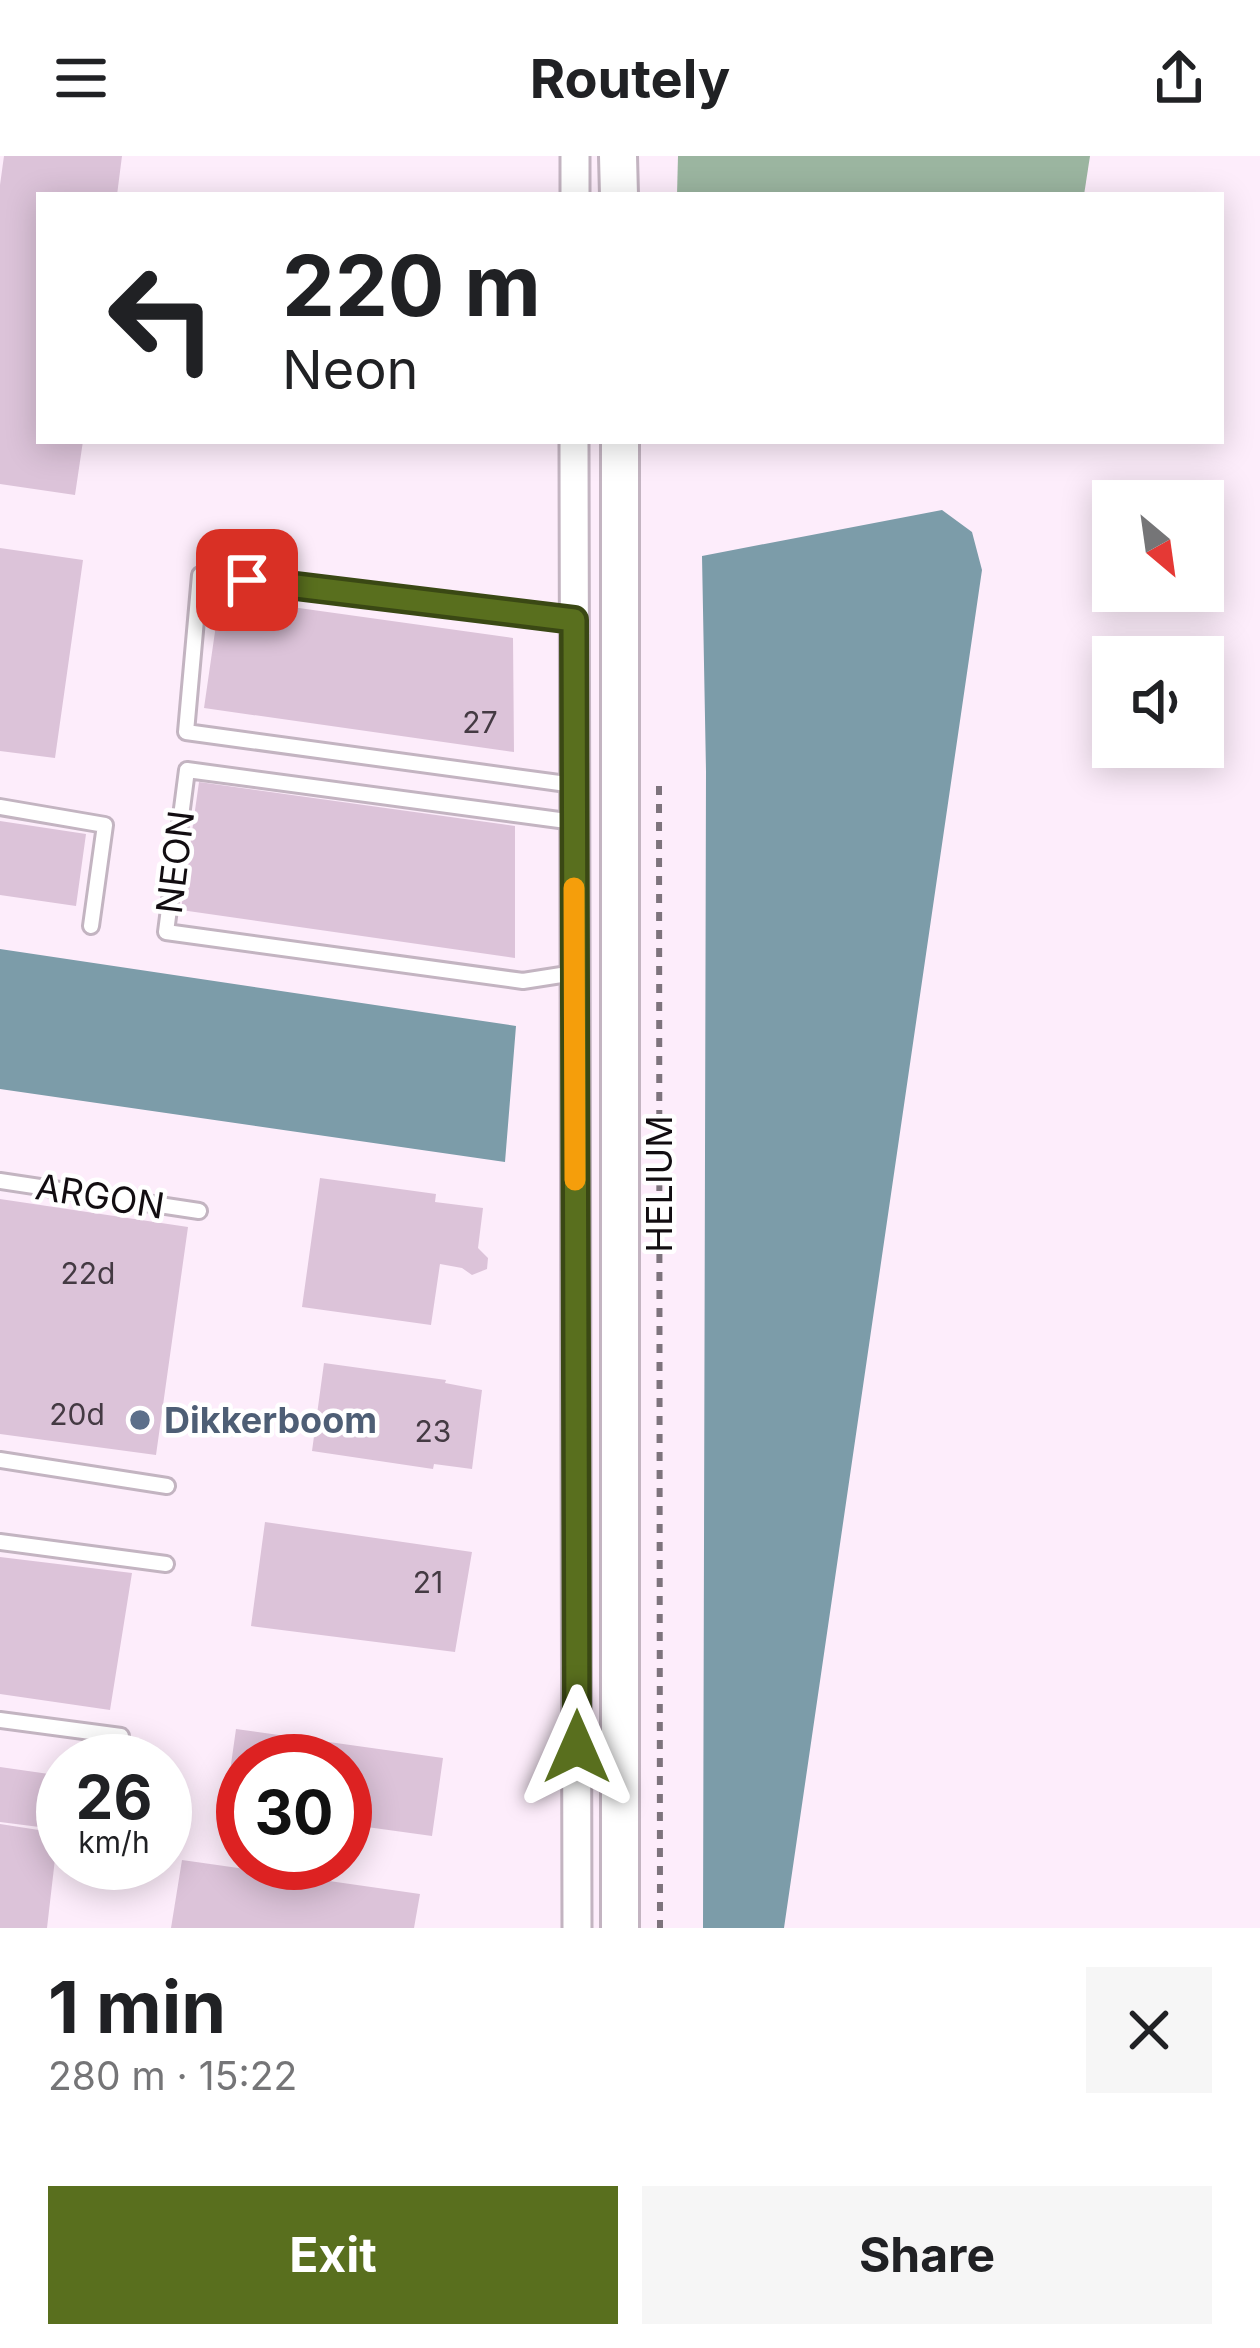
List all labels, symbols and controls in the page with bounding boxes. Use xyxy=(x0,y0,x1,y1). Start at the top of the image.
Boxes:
icon: menu xyxy=(48,45,114,111)
icon: share xyxy=(1146,45,1212,111)
text: Routely xyxy=(530,46,730,111)
text: 220 m xyxy=(282,235,541,336)
icon: left xyxy=(84,240,240,396)
text: Neon xyxy=(282,337,418,402)
north arrow xyxy=(1092,480,1224,612)
map controls xyxy=(1092,480,1224,768)
pin xyxy=(196,529,298,631)
icon: arrive xyxy=(214,547,280,613)
button: sound xyxy=(1092,636,1224,768)
house number: 27 xyxy=(462,704,498,740)
street label: NEON xyxy=(147,808,203,916)
street label: HELIUM xyxy=(637,1115,681,1253)
street label: ARGON xyxy=(33,1164,167,1228)
house number: 22d xyxy=(61,1255,115,1291)
house number: 20d xyxy=(49,1396,105,1432)
place label: Dikkerboom xyxy=(164,1398,377,1442)
marker: Dikkerboom xyxy=(127,1407,153,1433)
house number: 23 xyxy=(415,1413,451,1449)
house number: 21 xyxy=(413,1564,443,1600)
position arrow xyxy=(514,1684,640,1810)
speed limit sign: 30 xyxy=(216,1734,372,1890)
text: 26 xyxy=(76,1761,152,1833)
text: km/h xyxy=(78,1824,150,1860)
text: 1 min xyxy=(48,1963,226,2050)
button: close xyxy=(1086,1967,1212,2093)
text: 280 m · 15:22 xyxy=(48,2052,297,2099)
button: Exit xyxy=(48,2186,618,2324)
button: Share xyxy=(642,2186,1212,2324)

